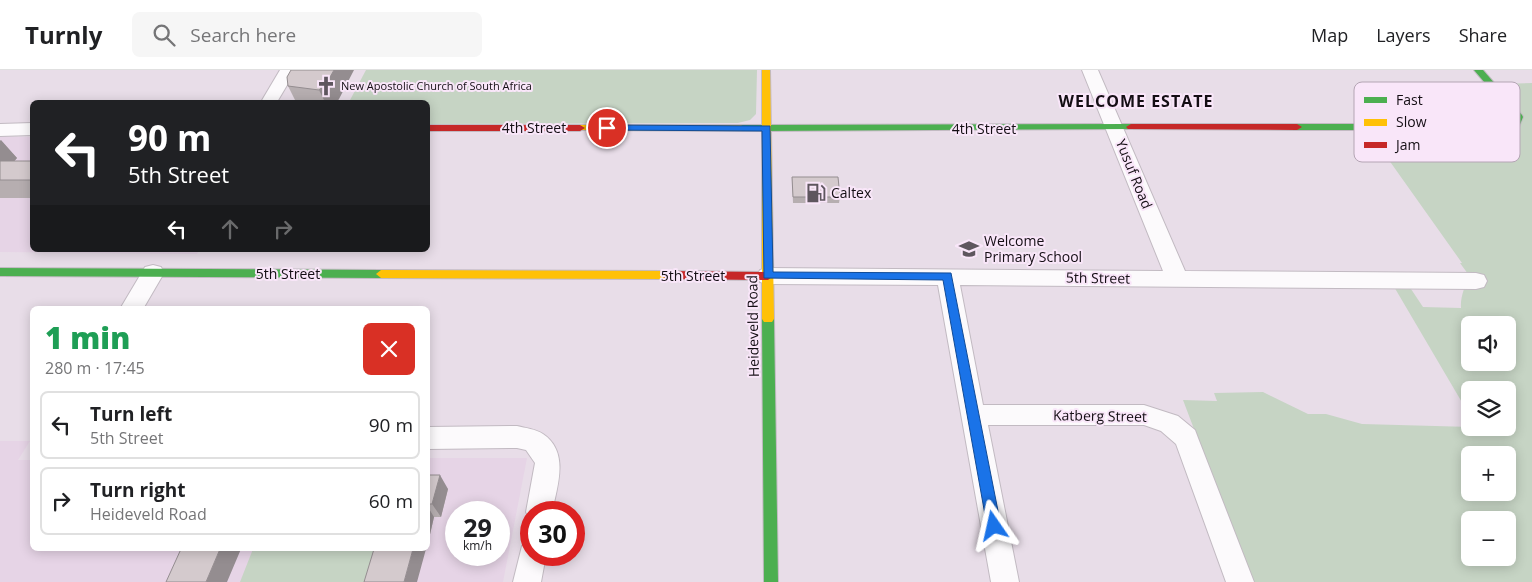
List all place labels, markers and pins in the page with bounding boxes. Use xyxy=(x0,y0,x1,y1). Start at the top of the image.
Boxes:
church icon: New Apostolic Church of South Africa xyxy=(315,75,337,97)
place label: New Apostolic Church of South Africa xyxy=(341,78,532,93)
pin xyxy=(586,107,628,149)
fuel station icon: Caltex xyxy=(805,182,827,204)
place label: Caltex xyxy=(831,183,872,202)
place label: Welcome Primary School xyxy=(984,231,1082,266)
school or university icon: Welcome Primary School xyxy=(958,238,980,260)

